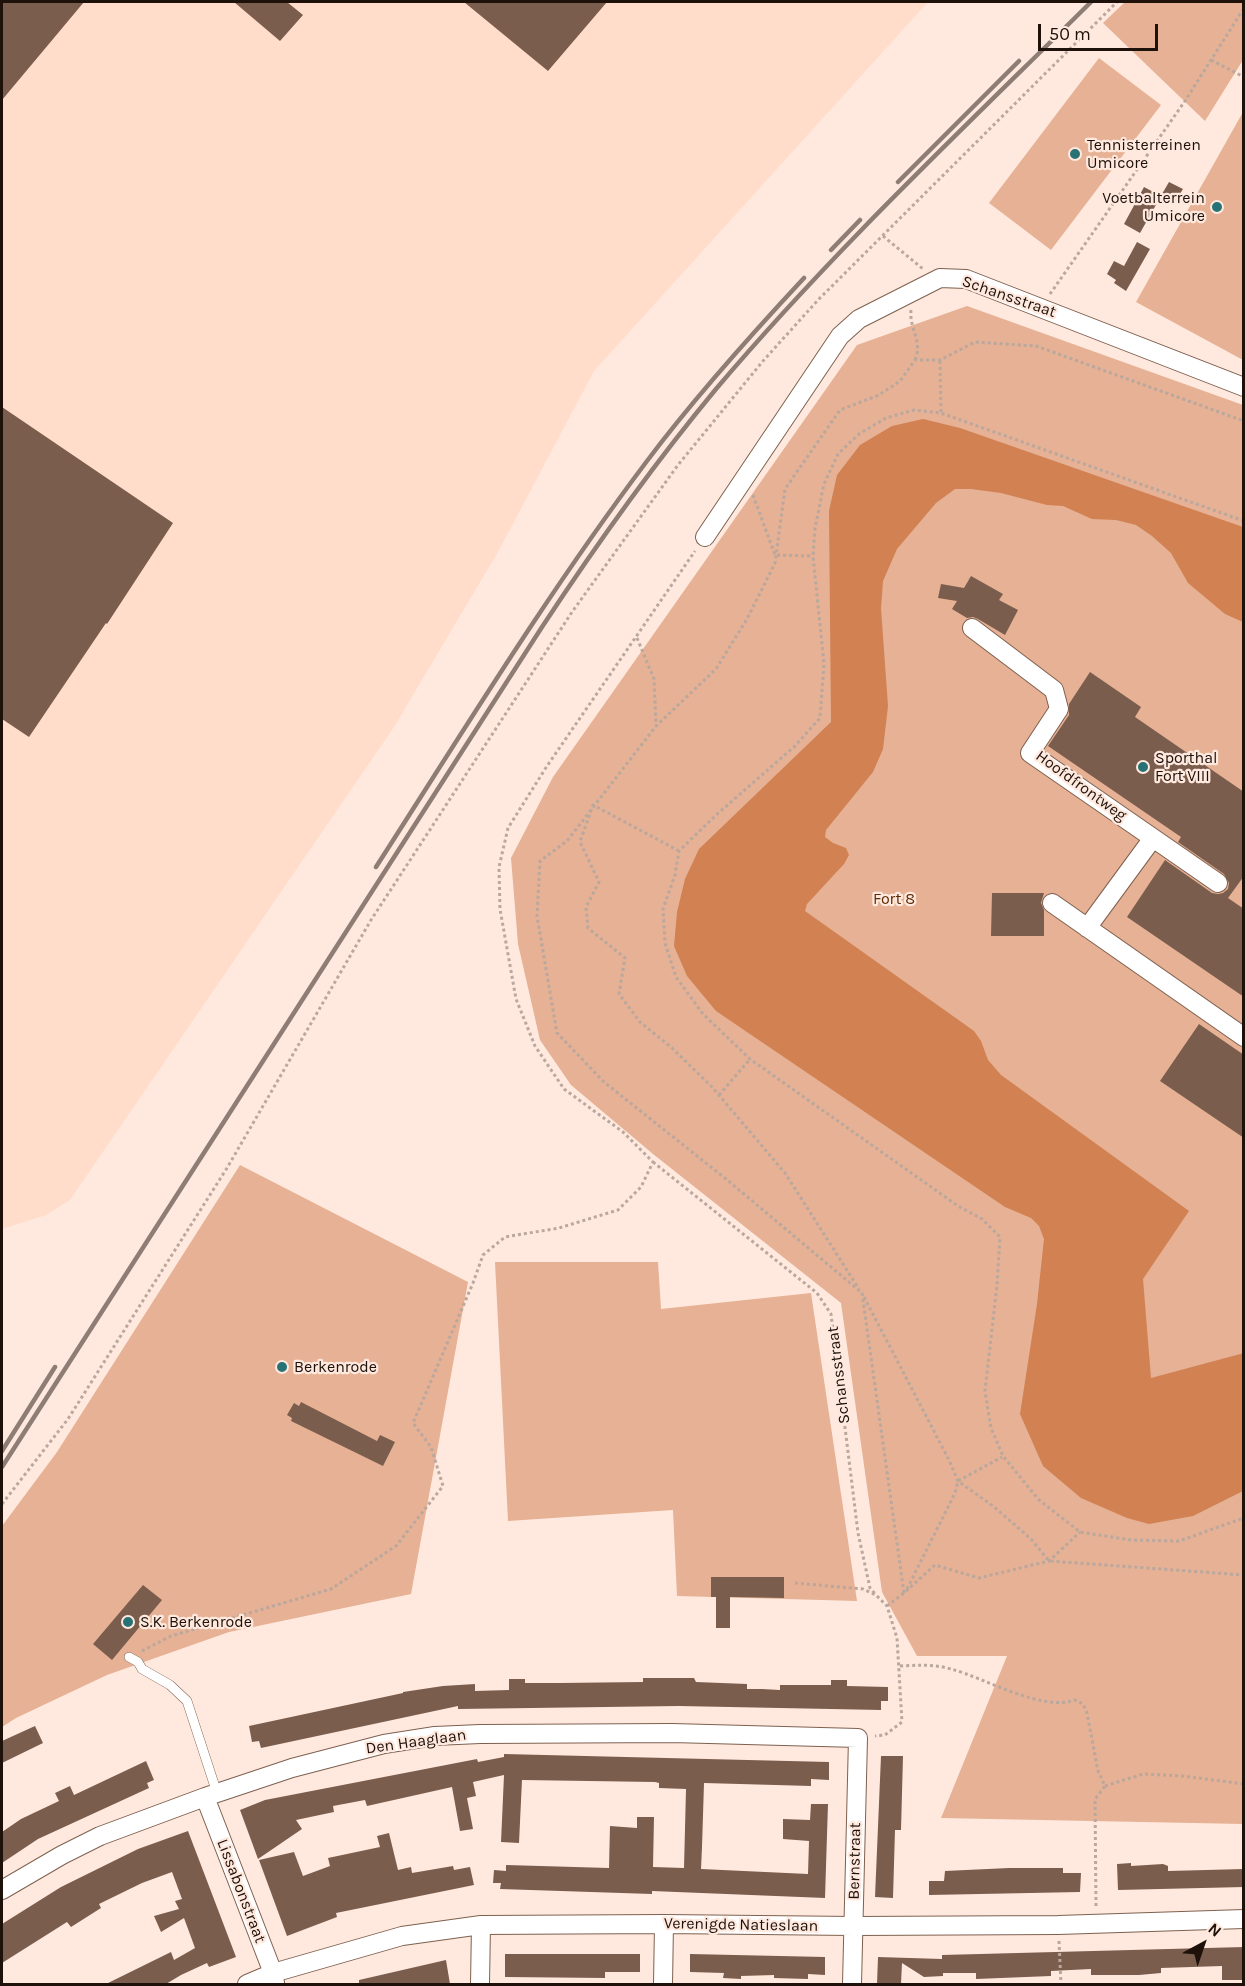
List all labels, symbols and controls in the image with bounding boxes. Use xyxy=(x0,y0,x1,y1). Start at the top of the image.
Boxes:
scale bar xyxy=(1041,12,1161,50)
text: 50 m xyxy=(1049,23,1091,45)
place label: Tennisterreinen Umicore xyxy=(1087,135,1201,173)
marker: Tennisterreinen Umicore xyxy=(1068,147,1082,161)
place label: Voetbalterrein Umicore xyxy=(1102,188,1205,226)
marker: Voetbalterrein Umicore xyxy=(1210,200,1224,214)
street label: Schansstraat xyxy=(959,272,1059,322)
street label: Hoofdfrontweg xyxy=(1032,747,1130,825)
place label: Sporthal Fort VIII xyxy=(1155,748,1218,786)
marker: Sporthal Fort VIII xyxy=(1136,760,1150,774)
park label: Fort 8 xyxy=(873,889,915,909)
street label: Schansstraat xyxy=(823,1325,855,1425)
place label: Berkenrode xyxy=(294,1357,377,1377)
marker: Berkenrode xyxy=(275,1360,289,1374)
place label: S.K. Berkenrode xyxy=(140,1612,252,1632)
marker: S.K. Berkenrode xyxy=(121,1615,135,1629)
street label: Den Haaglaan xyxy=(364,1725,468,1759)
street label: Bernstraat xyxy=(845,1822,865,1900)
street label: Lissabonstraat xyxy=(212,1836,270,1946)
street label: Verenigde Natieslaan xyxy=(664,1914,818,1936)
north arrow xyxy=(1173,1914,1233,1974)
text: N xyxy=(1204,1919,1225,1941)

